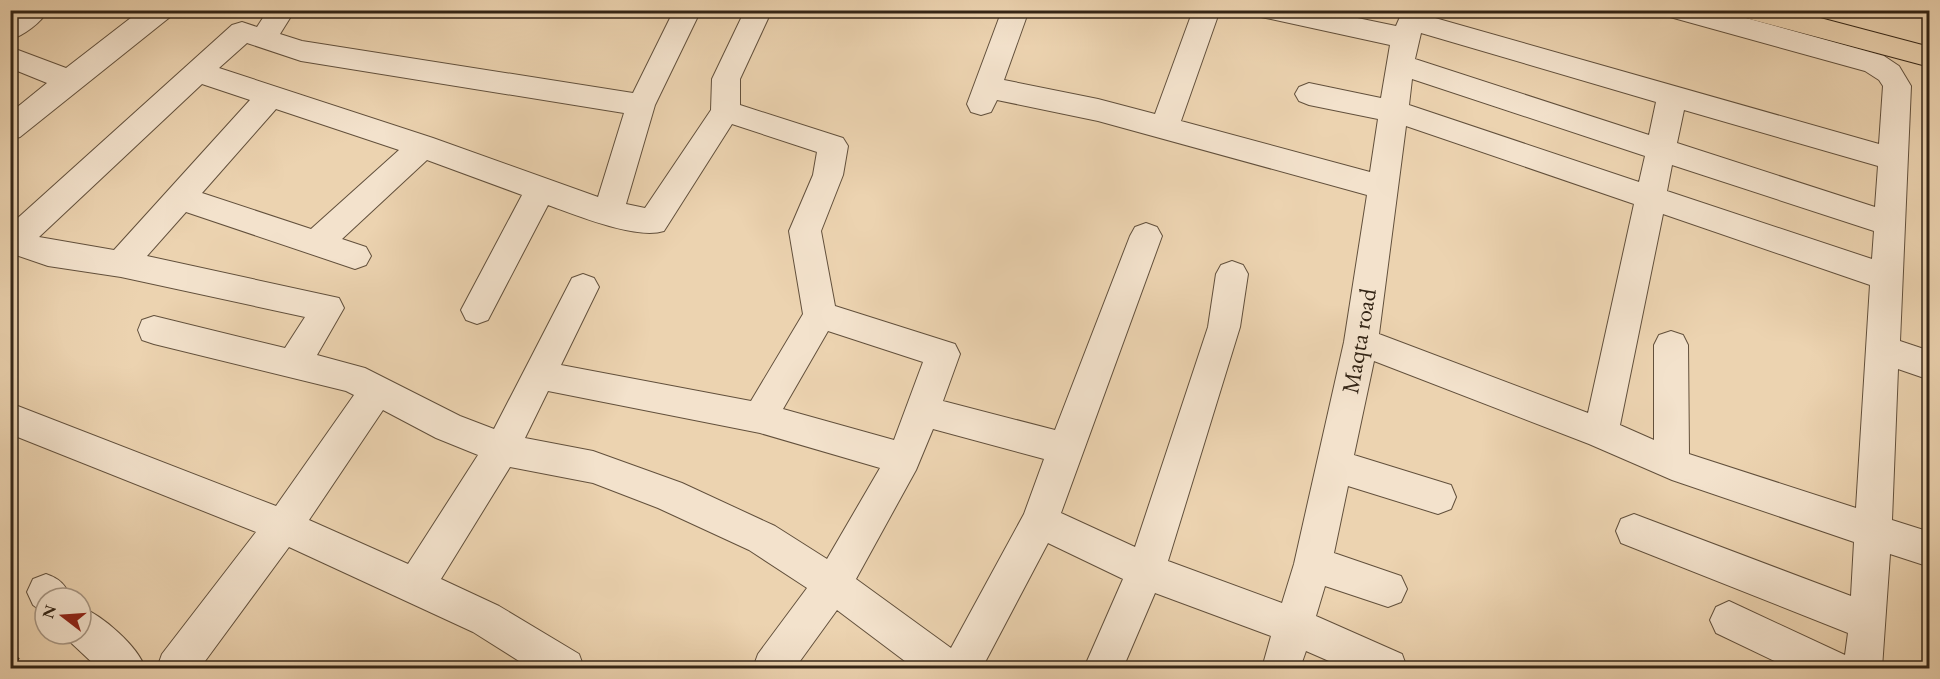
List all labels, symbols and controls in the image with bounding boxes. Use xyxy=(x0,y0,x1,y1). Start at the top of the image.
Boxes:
street label: Maqta road xyxy=(1334,285,1383,396)
north arrow xyxy=(33,586,93,646)
text: N xyxy=(37,602,61,621)

